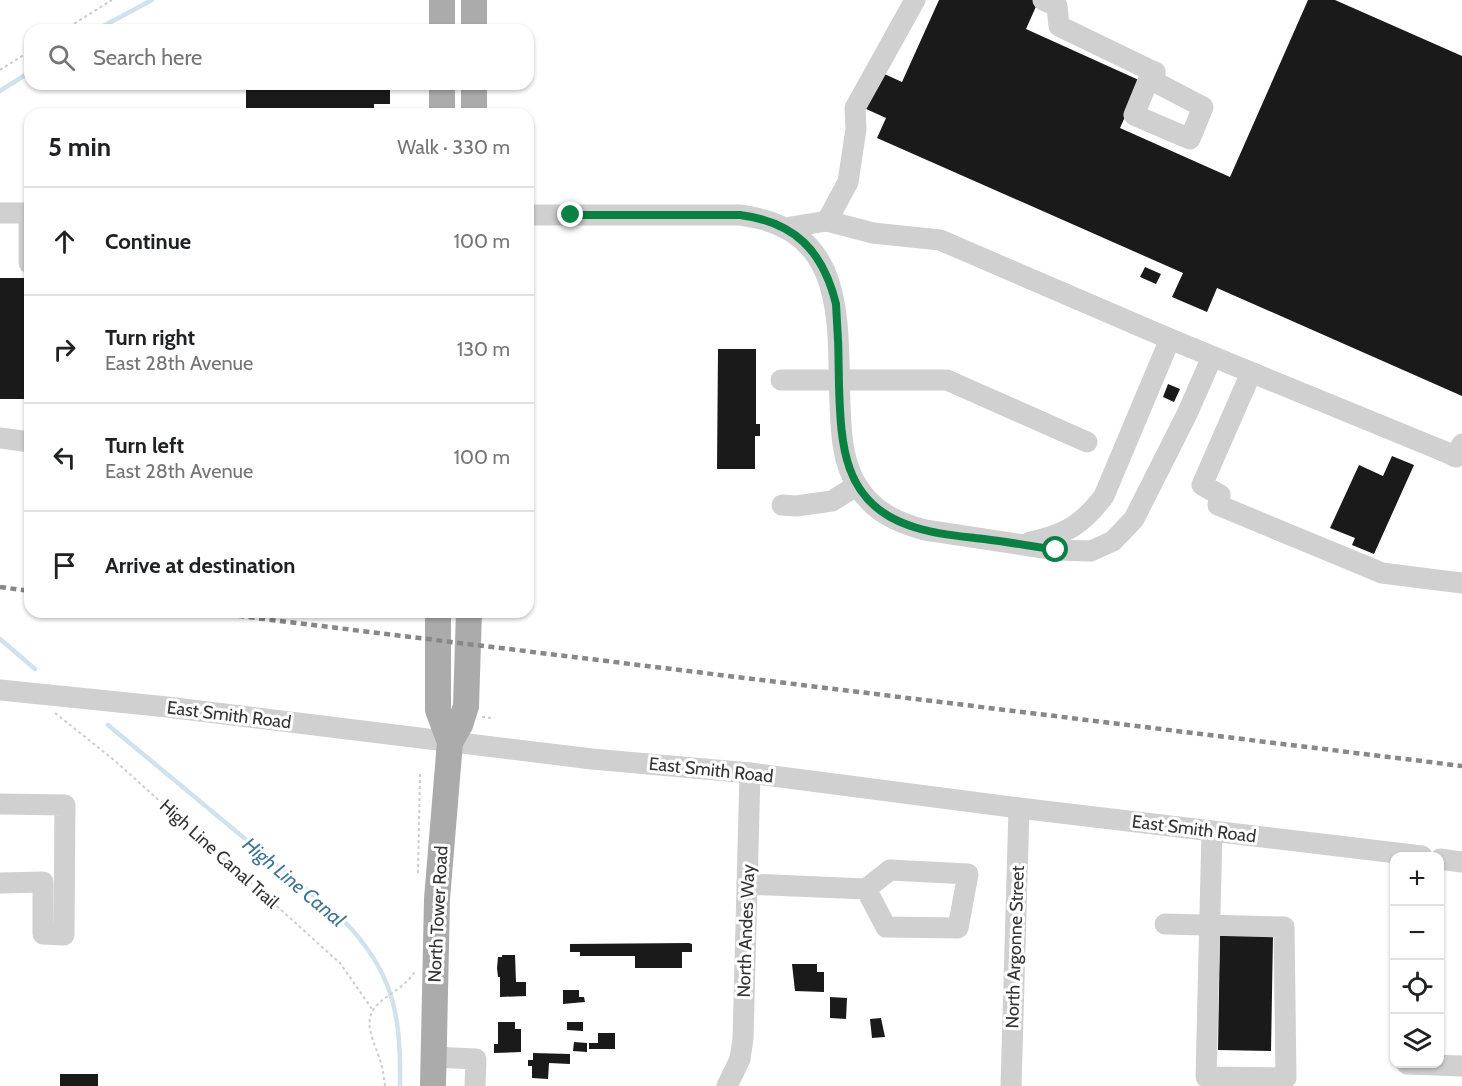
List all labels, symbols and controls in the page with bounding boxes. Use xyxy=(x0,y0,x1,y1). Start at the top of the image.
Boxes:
search box xyxy=(24,24,534,90)
icon: search xyxy=(45,41,78,74)
text: Search here xyxy=(93,44,202,71)
text: 5 min xyxy=(48,131,111,163)
text: Walk · 330 m xyxy=(397,135,510,159)
route end xyxy=(557,201,583,227)
icon: ahead xyxy=(48,225,81,258)
text: Continue xyxy=(105,228,191,255)
text: 100 m xyxy=(454,229,510,253)
text: Turn right xyxy=(105,324,195,351)
icon: right xyxy=(48,333,81,366)
text: 130 m xyxy=(457,337,510,361)
text: East 28th Avenue xyxy=(105,351,253,375)
text: Turn left xyxy=(105,432,184,459)
icon: left xyxy=(48,441,81,474)
text: 100 m xyxy=(454,445,510,469)
text: East 28th Avenue xyxy=(105,459,253,483)
route start xyxy=(1042,536,1068,562)
icon: arrive xyxy=(48,549,81,582)
text: Arrive at destination xyxy=(105,552,295,579)
street label: East Smith Road xyxy=(166,696,292,734)
street label: East Smith Road xyxy=(648,753,774,787)
street label: High Line Canal Trail xyxy=(155,795,284,914)
street label: East Smith Road xyxy=(1131,810,1257,848)
water label: High Line Canal xyxy=(238,832,350,932)
street label: North Tower Road xyxy=(423,845,453,983)
map controls xyxy=(1390,852,1444,1068)
button: + xyxy=(1390,852,1444,906)
street label: North Andes Way xyxy=(733,864,759,998)
street label: North Argonne Street xyxy=(1001,865,1029,1029)
button: − xyxy=(1390,906,1444,960)
button: locate xyxy=(1390,960,1444,1014)
button: layers xyxy=(1390,1014,1444,1068)

